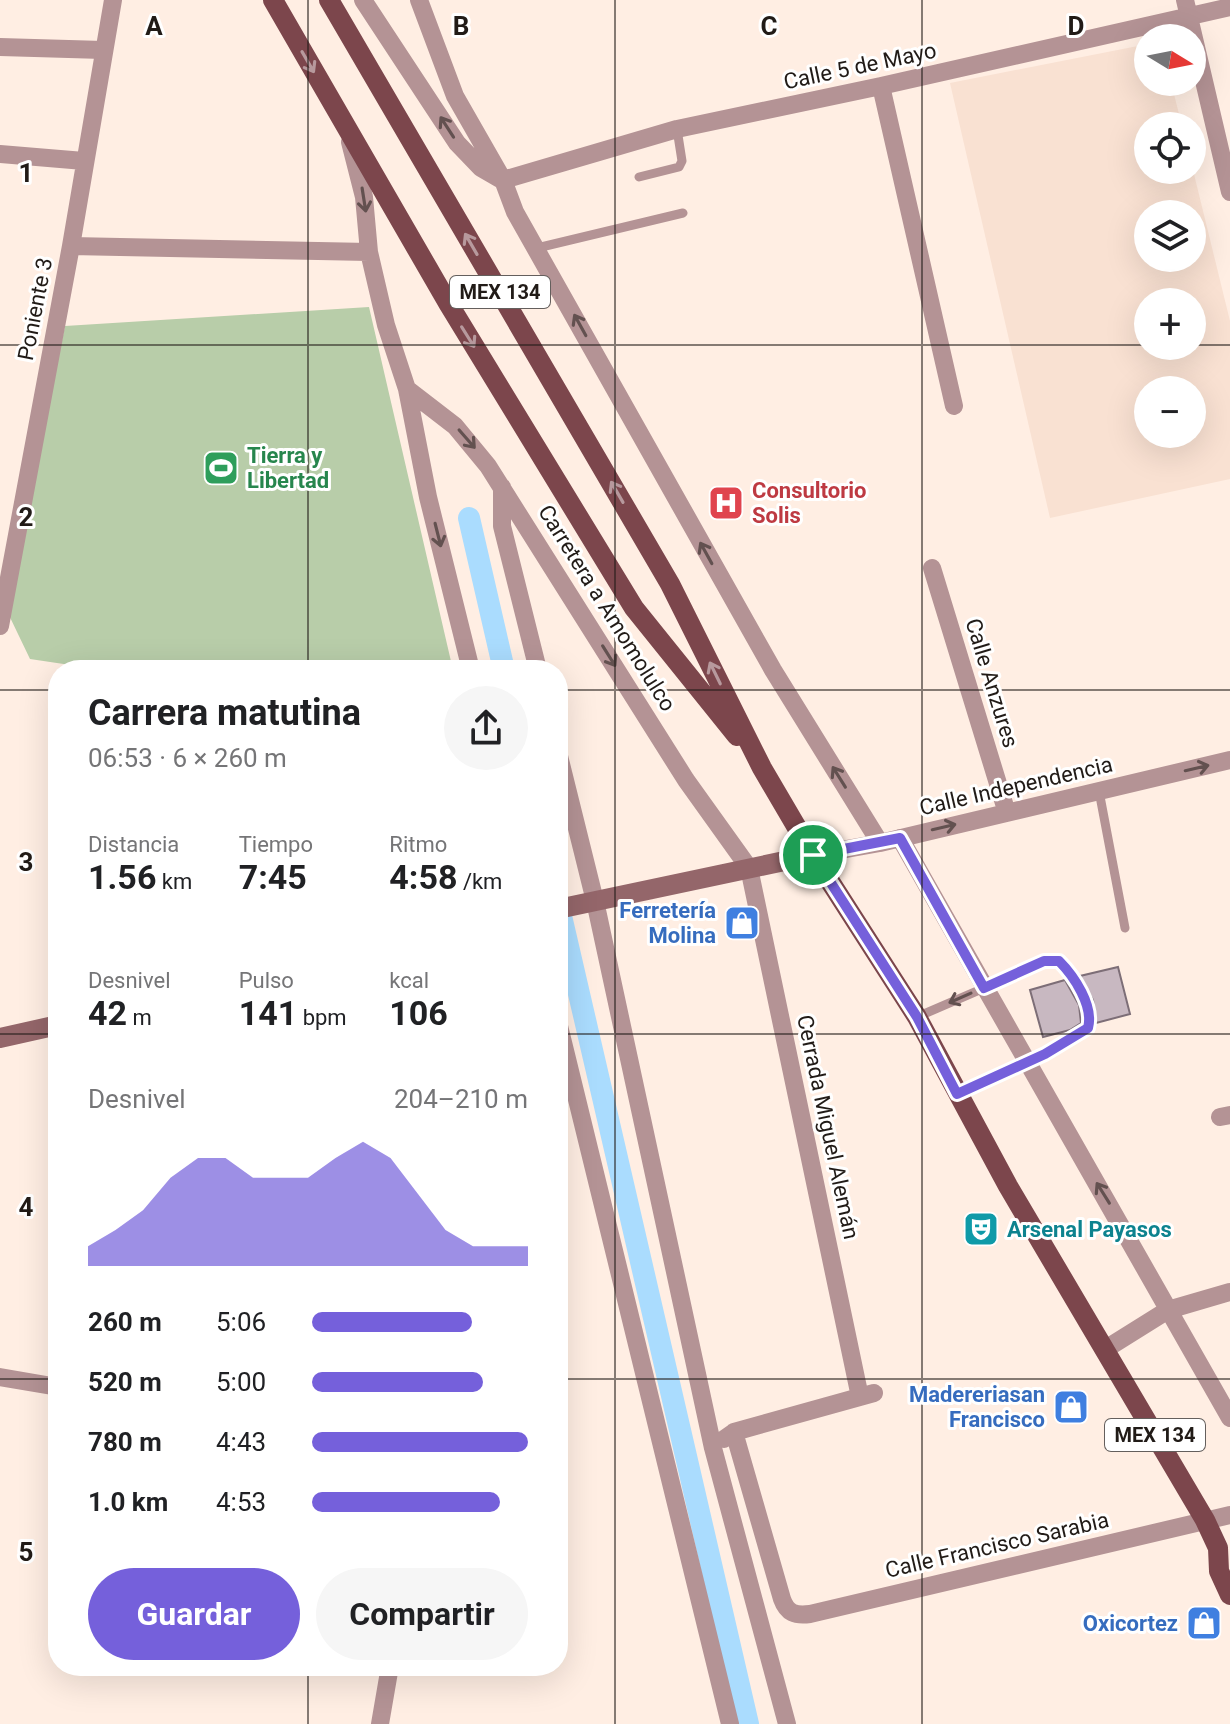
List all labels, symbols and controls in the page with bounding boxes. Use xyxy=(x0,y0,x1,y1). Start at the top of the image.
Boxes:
text: A xyxy=(145,11,163,41)
text: B xyxy=(453,11,469,41)
text: C xyxy=(760,11,778,41)
text: D xyxy=(1068,11,1084,41)
north arrow xyxy=(1134,24,1206,96)
map controls xyxy=(1134,24,1206,448)
street label: Calle 5 de Mayo xyxy=(781,38,939,94)
one-way arrow xyxy=(300,50,316,73)
button: locate xyxy=(1134,112,1206,184)
one-way arrow xyxy=(439,117,456,139)
text: 1 xyxy=(19,158,33,188)
one-way arrow xyxy=(357,187,372,212)
button: layers xyxy=(1134,200,1206,272)
one-way arrow xyxy=(463,233,479,256)
street label: Poniente 3 xyxy=(13,255,57,363)
road number: MEX 134 xyxy=(450,276,550,308)
button: + xyxy=(1134,288,1206,360)
one-way arrow xyxy=(572,314,588,338)
one-way arrow xyxy=(460,325,476,348)
button: − xyxy=(1134,376,1206,448)
one-way arrow xyxy=(457,428,475,448)
place label: Tierra y Libertad xyxy=(247,443,329,493)
sports icon: Tierra y Libertad xyxy=(202,449,240,487)
place label: Consultorio Solis xyxy=(752,478,866,528)
one-way arrow xyxy=(609,481,625,504)
hospital icon: Consultorio Solis xyxy=(707,484,745,522)
street label: Carretera a Amomolulco xyxy=(533,500,681,716)
text: 2 xyxy=(19,502,33,532)
one-way arrow xyxy=(431,522,446,547)
one-way arrow xyxy=(698,542,714,565)
street label: Calle Anzures xyxy=(960,615,1024,751)
one-way arrow xyxy=(601,644,617,667)
one-way arrow xyxy=(706,661,722,685)
button: share xyxy=(444,686,528,770)
text: Carrera matutina xyxy=(88,692,361,734)
text: 06:53 · 6 × 260 m xyxy=(88,743,287,773)
street label: Calle Independencia xyxy=(917,752,1115,820)
one-way arrow xyxy=(1184,760,1210,775)
one-way arrow xyxy=(831,766,847,788)
one-way arrow xyxy=(931,819,957,834)
pin xyxy=(779,821,847,889)
text: Distancia xyxy=(88,832,179,857)
text: Tiempo xyxy=(239,832,313,857)
text: Ritmo xyxy=(389,832,447,857)
icon: arrive xyxy=(791,833,835,877)
text: 3 xyxy=(19,847,33,877)
text: 1.56 xyxy=(88,857,156,897)
text: 7:45 xyxy=(239,857,307,897)
text: 4:58 xyxy=(389,857,457,897)
text: km xyxy=(156,869,192,894)
text: /km xyxy=(457,869,502,894)
place label: Ferretería Molina xyxy=(619,898,716,948)
shop icon: Ferretería Molina xyxy=(723,904,761,942)
text: Desnivel xyxy=(88,968,171,993)
text: Pulso xyxy=(239,968,294,993)
text: kcal xyxy=(389,968,429,993)
one-way arrow xyxy=(948,992,973,1007)
text: 42 xyxy=(88,993,127,1033)
text: 141 xyxy=(239,993,297,1033)
text: 106 xyxy=(389,993,448,1033)
text: m xyxy=(127,1005,152,1030)
text: bpm xyxy=(297,1005,347,1030)
street label: Cerrada Miguel Alemán xyxy=(792,1013,864,1241)
text: Desnivel xyxy=(88,1084,186,1114)
text: 204–210 m xyxy=(394,1084,528,1114)
one-way arrow xyxy=(1094,1182,1110,1205)
text: 4 xyxy=(19,1192,34,1222)
theatre icon: Arsenal Payasos xyxy=(962,1210,1000,1248)
place label: Arsenal Payasos xyxy=(1007,1217,1172,1242)
text: 260 m xyxy=(88,1307,162,1337)
text: 5:06 xyxy=(216,1307,266,1337)
text: 520 m xyxy=(88,1367,162,1397)
text: 5:00 xyxy=(216,1367,266,1397)
place label: Madereriasan Francisco xyxy=(909,1382,1045,1432)
shop icon: Madereriasan Francisco xyxy=(1052,1388,1090,1426)
road number: MEX 134 xyxy=(1105,1419,1205,1451)
text: 780 m xyxy=(88,1427,162,1457)
text: 4:43 xyxy=(216,1427,266,1457)
text: 1.0 km xyxy=(88,1487,168,1517)
text: 4:53 xyxy=(216,1487,266,1517)
street label: Calle Francisco Sarabia xyxy=(883,1507,1111,1583)
text: 5 xyxy=(19,1537,33,1567)
button: Guardar xyxy=(88,1568,300,1660)
button: Compartir xyxy=(316,1568,528,1660)
shop icon: Oxicortez xyxy=(1185,1604,1223,1642)
place label: Oxicortez xyxy=(1083,1611,1178,1636)

